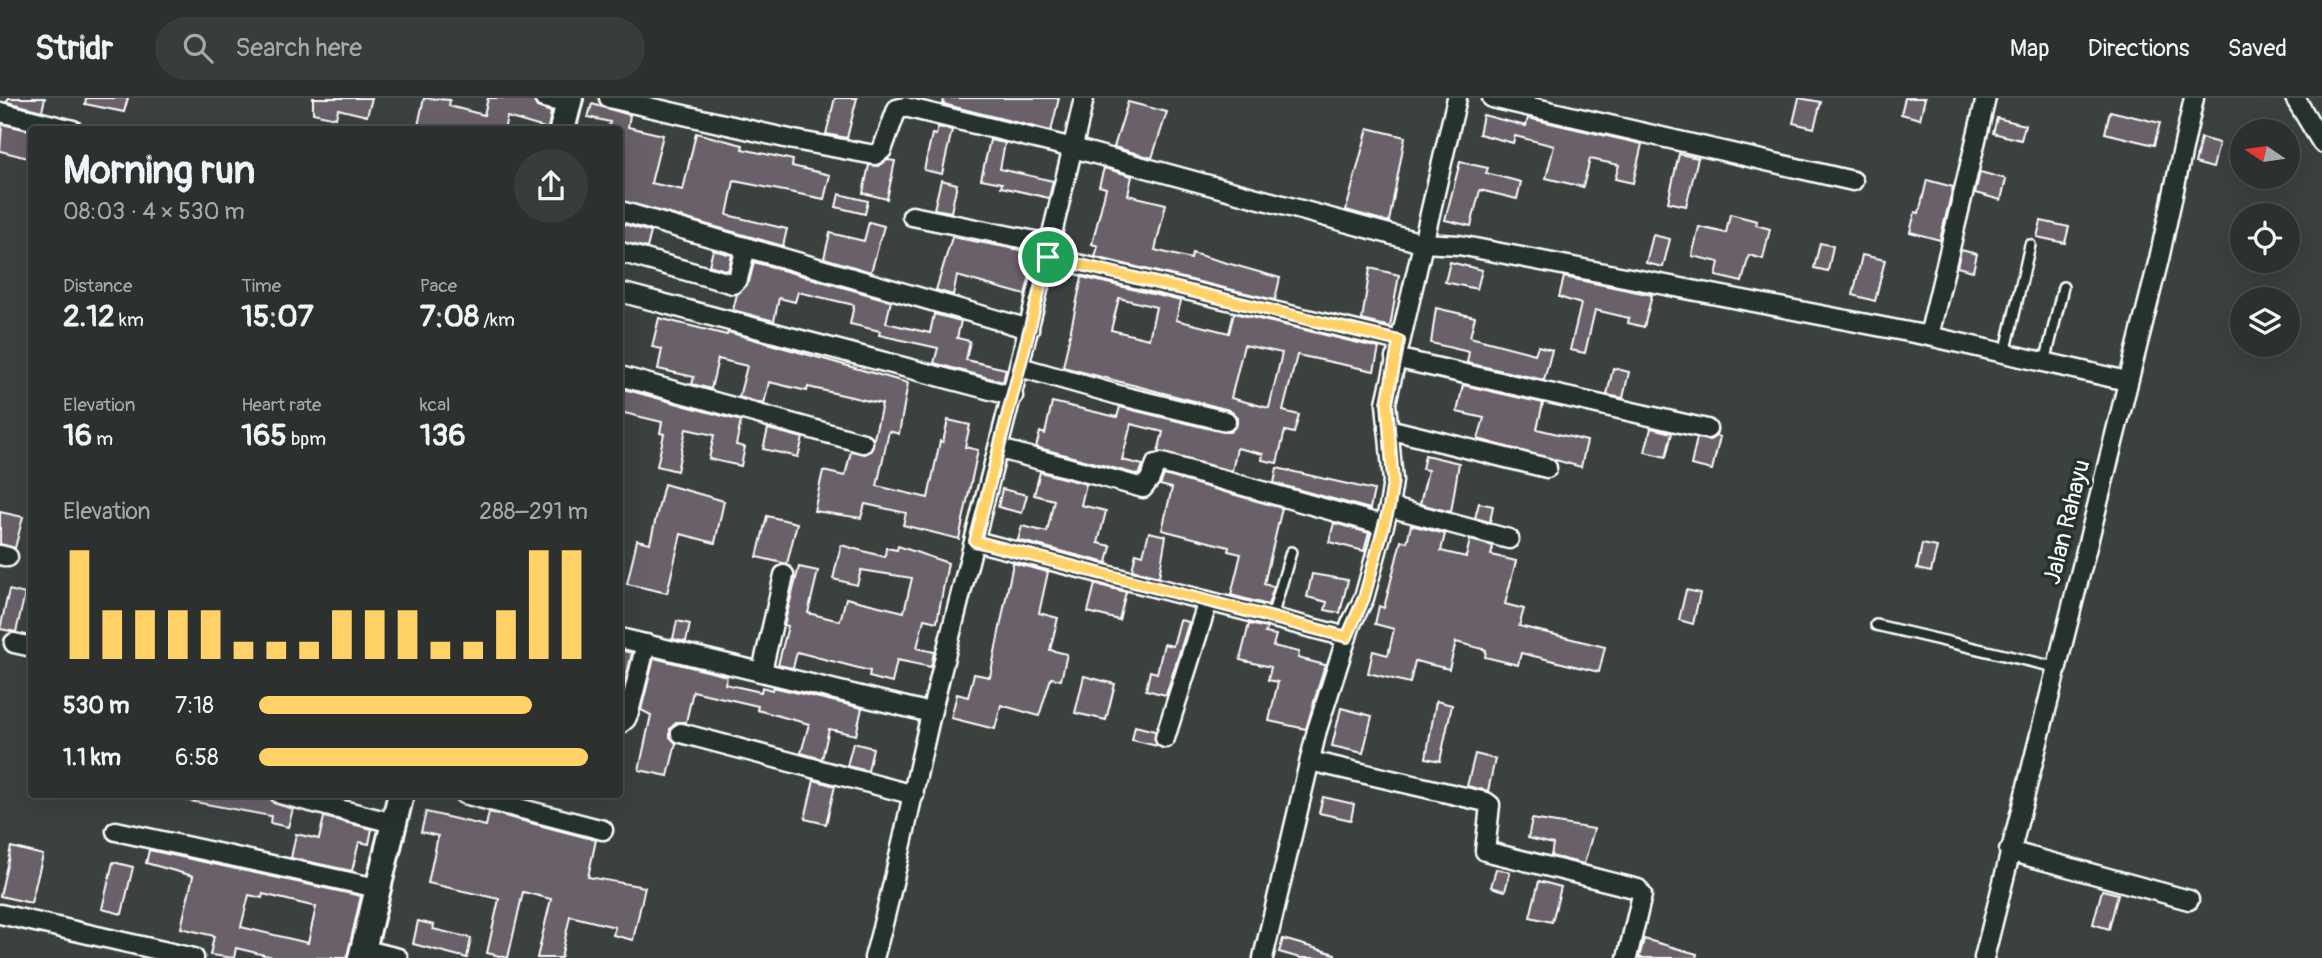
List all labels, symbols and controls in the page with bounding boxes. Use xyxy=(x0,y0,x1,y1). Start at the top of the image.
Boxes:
search box xyxy=(155,17,645,80)
text: Stridr xyxy=(35,28,113,69)
icon: search xyxy=(179,29,217,67)
text: Search here xyxy=(235,32,362,64)
text: Map xyxy=(2010,34,2050,63)
text: Directions xyxy=(2088,34,2189,63)
text: Saved xyxy=(2227,34,2287,63)
north arrow xyxy=(2230,119,2300,189)
map controls xyxy=(2230,119,2300,357)
text: Morning run xyxy=(63,147,255,195)
button: share xyxy=(514,149,588,223)
text: 08:03 · 4 × 530 m xyxy=(63,197,245,226)
button: locate xyxy=(2230,203,2300,273)
pin xyxy=(1018,227,1078,287)
icon: arrive xyxy=(1029,238,1067,276)
text: Distance xyxy=(63,274,132,298)
text: Time xyxy=(241,274,281,298)
text: Pace xyxy=(420,274,457,298)
button: layers xyxy=(2230,287,2300,357)
text: 2.12 xyxy=(63,298,115,335)
text: 15:07 xyxy=(241,298,314,335)
text: 7:08 xyxy=(420,298,479,335)
text: km xyxy=(115,308,144,332)
text: /km xyxy=(479,308,515,332)
text: Elevation xyxy=(63,393,135,417)
text: Heart rate xyxy=(241,393,321,417)
text: kcal xyxy=(420,393,451,417)
text: 16 xyxy=(63,417,92,454)
text: 165 xyxy=(241,417,287,454)
text: 136 xyxy=(420,417,466,454)
text: m xyxy=(92,427,113,451)
text: bpm xyxy=(287,427,326,451)
street label: Jalan Rahayu xyxy=(2038,457,2096,587)
text: Elevation xyxy=(63,497,151,526)
text: 288–291 m xyxy=(479,497,588,526)
text: 530 m xyxy=(63,691,129,720)
text: 7:18 xyxy=(175,691,214,720)
text: 1.1 km xyxy=(63,743,121,772)
text: 6:58 xyxy=(175,743,219,772)

